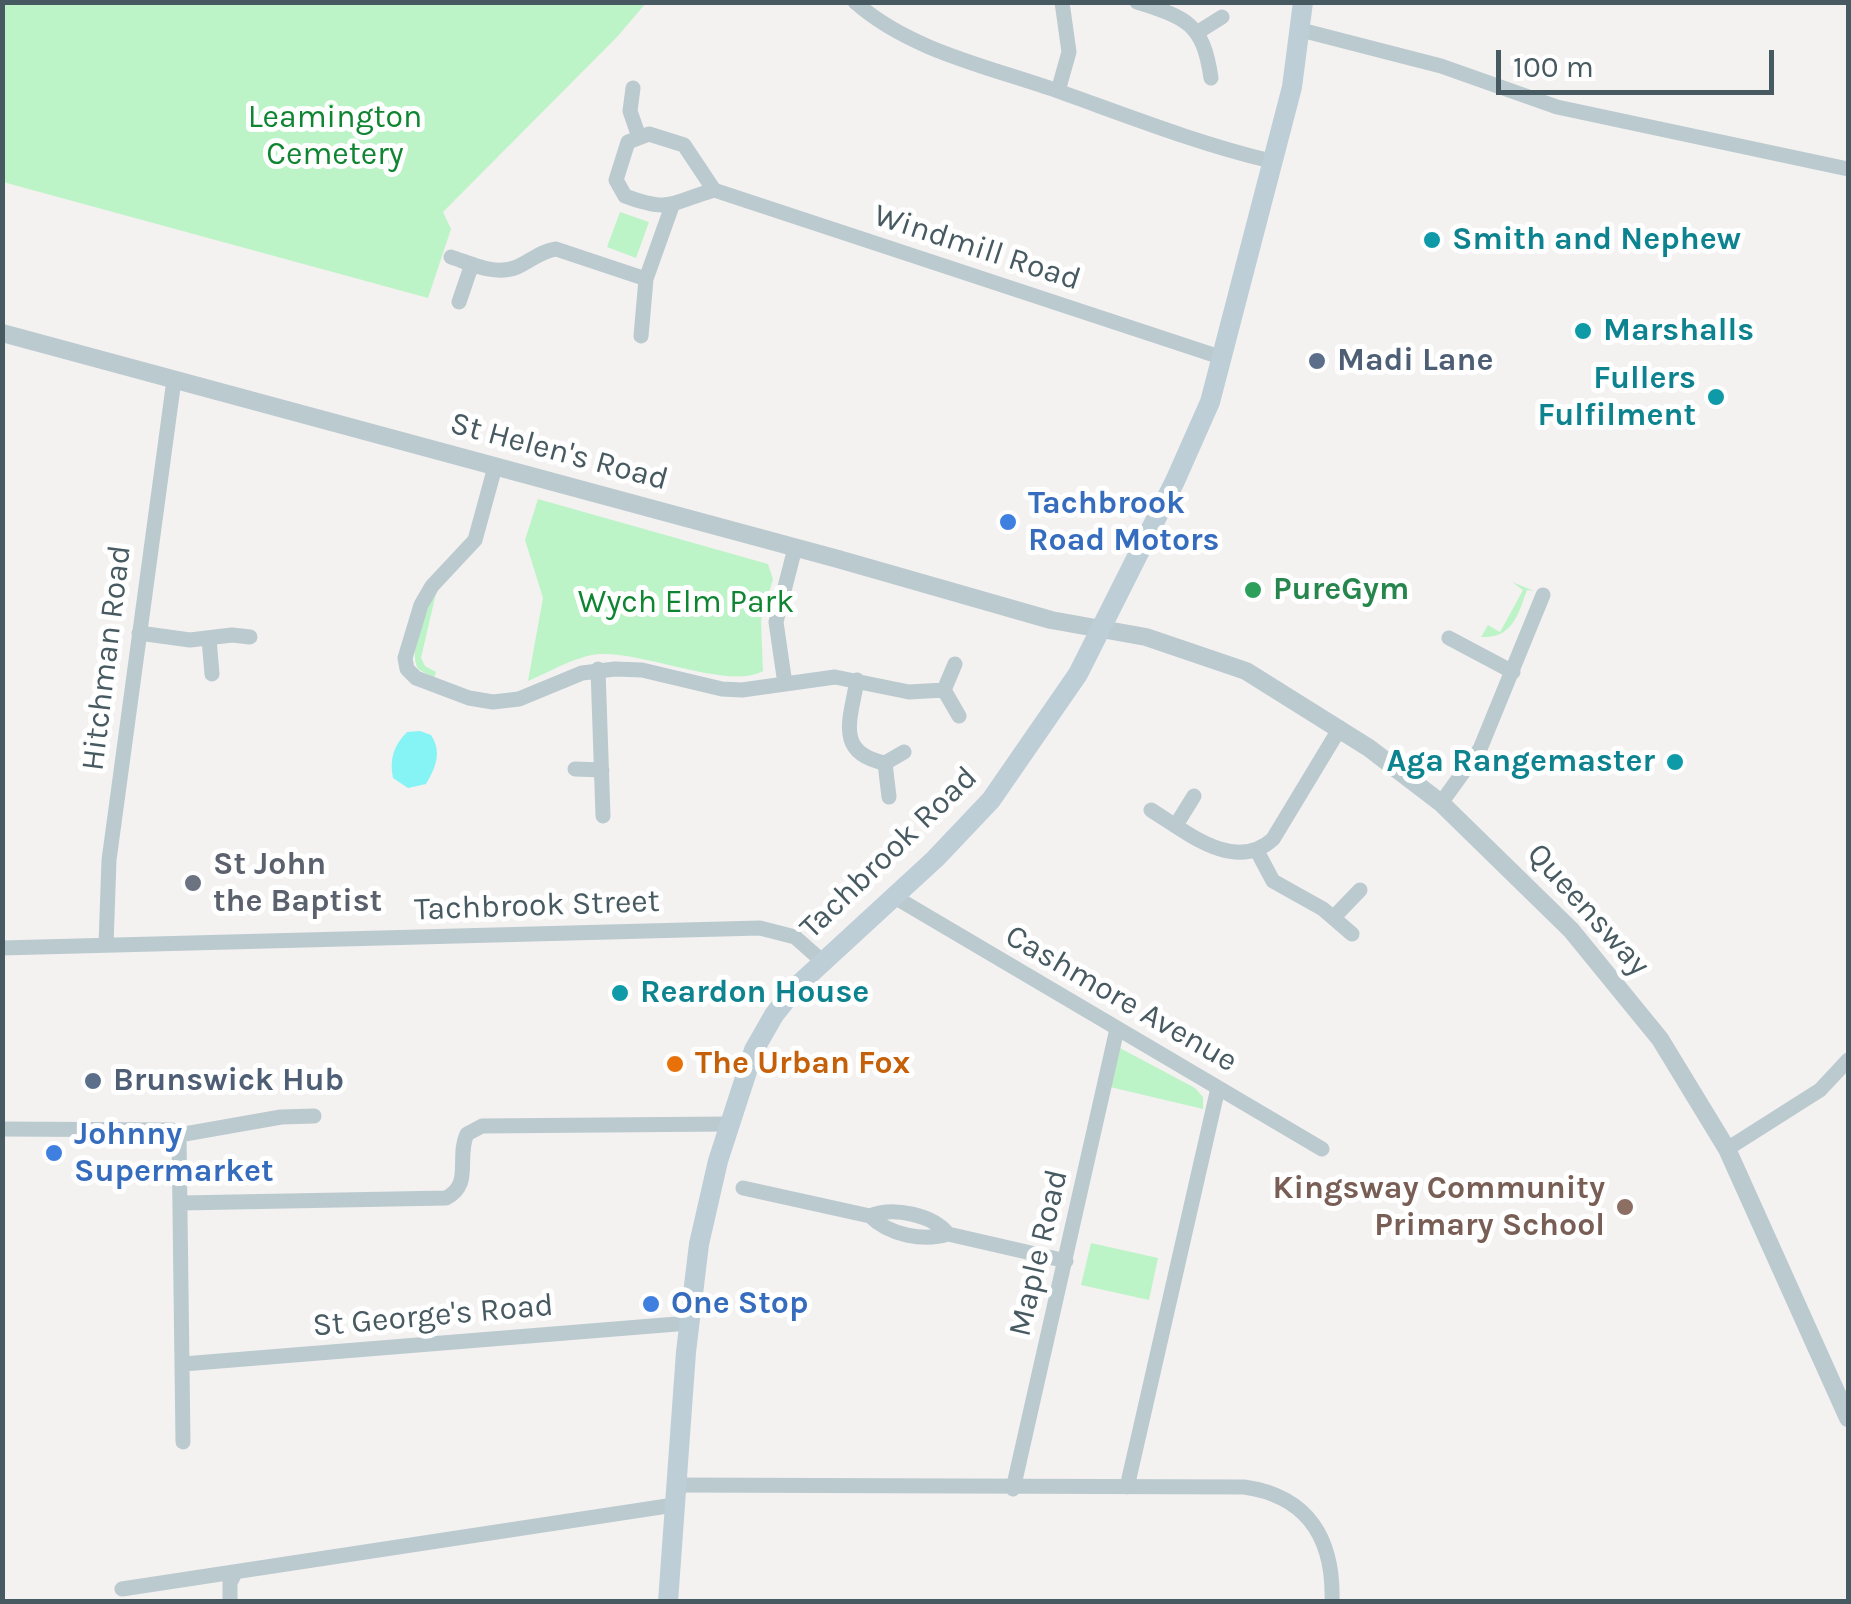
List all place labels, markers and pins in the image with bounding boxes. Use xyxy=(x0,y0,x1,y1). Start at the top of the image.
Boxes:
place label: Smith and Nephew xyxy=(1452,221,1741,259)
marker: Smith and Nephew xyxy=(1421,229,1443,251)
place label: Marshalls xyxy=(1603,312,1754,350)
marker: Marshalls xyxy=(1572,320,1594,342)
place label: Madi Lane xyxy=(1337,342,1493,380)
marker: Madi Lane xyxy=(1306,350,1328,372)
place label: Fullers Fulfilment xyxy=(1538,360,1696,435)
marker: Fullers Fulfilment xyxy=(1705,386,1727,408)
place label: Tachbrook Road Motors xyxy=(1028,485,1219,560)
marker: Tachbrook Road Motors xyxy=(997,511,1019,533)
place label: PureGym xyxy=(1273,571,1409,609)
marker: PureGym xyxy=(1242,579,1264,601)
place label: Aga Rangemaster xyxy=(1387,743,1655,781)
marker: Aga Rangemaster xyxy=(1664,751,1686,773)
place label: St John the Baptist xyxy=(213,846,382,921)
marker: St John the Baptist xyxy=(182,872,204,894)
place label: Reardon House xyxy=(640,974,869,1012)
marker: Reardon House xyxy=(609,982,631,1004)
place label: The Urban Fox xyxy=(695,1045,910,1083)
marker: The Urban Fox xyxy=(664,1053,686,1075)
place label: Brunswick Hub xyxy=(113,1062,344,1100)
marker: Brunswick Hub xyxy=(82,1070,104,1092)
place label: Johnny Supermarket xyxy=(74,1116,274,1191)
marker: Johnny Supermarket xyxy=(43,1142,65,1164)
place label: Kingsway Community Primary School xyxy=(1273,1170,1605,1245)
marker: Kingsway Community Primary School xyxy=(1614,1196,1636,1218)
place label: One Stop xyxy=(671,1285,808,1323)
marker: One Stop xyxy=(640,1293,662,1315)

